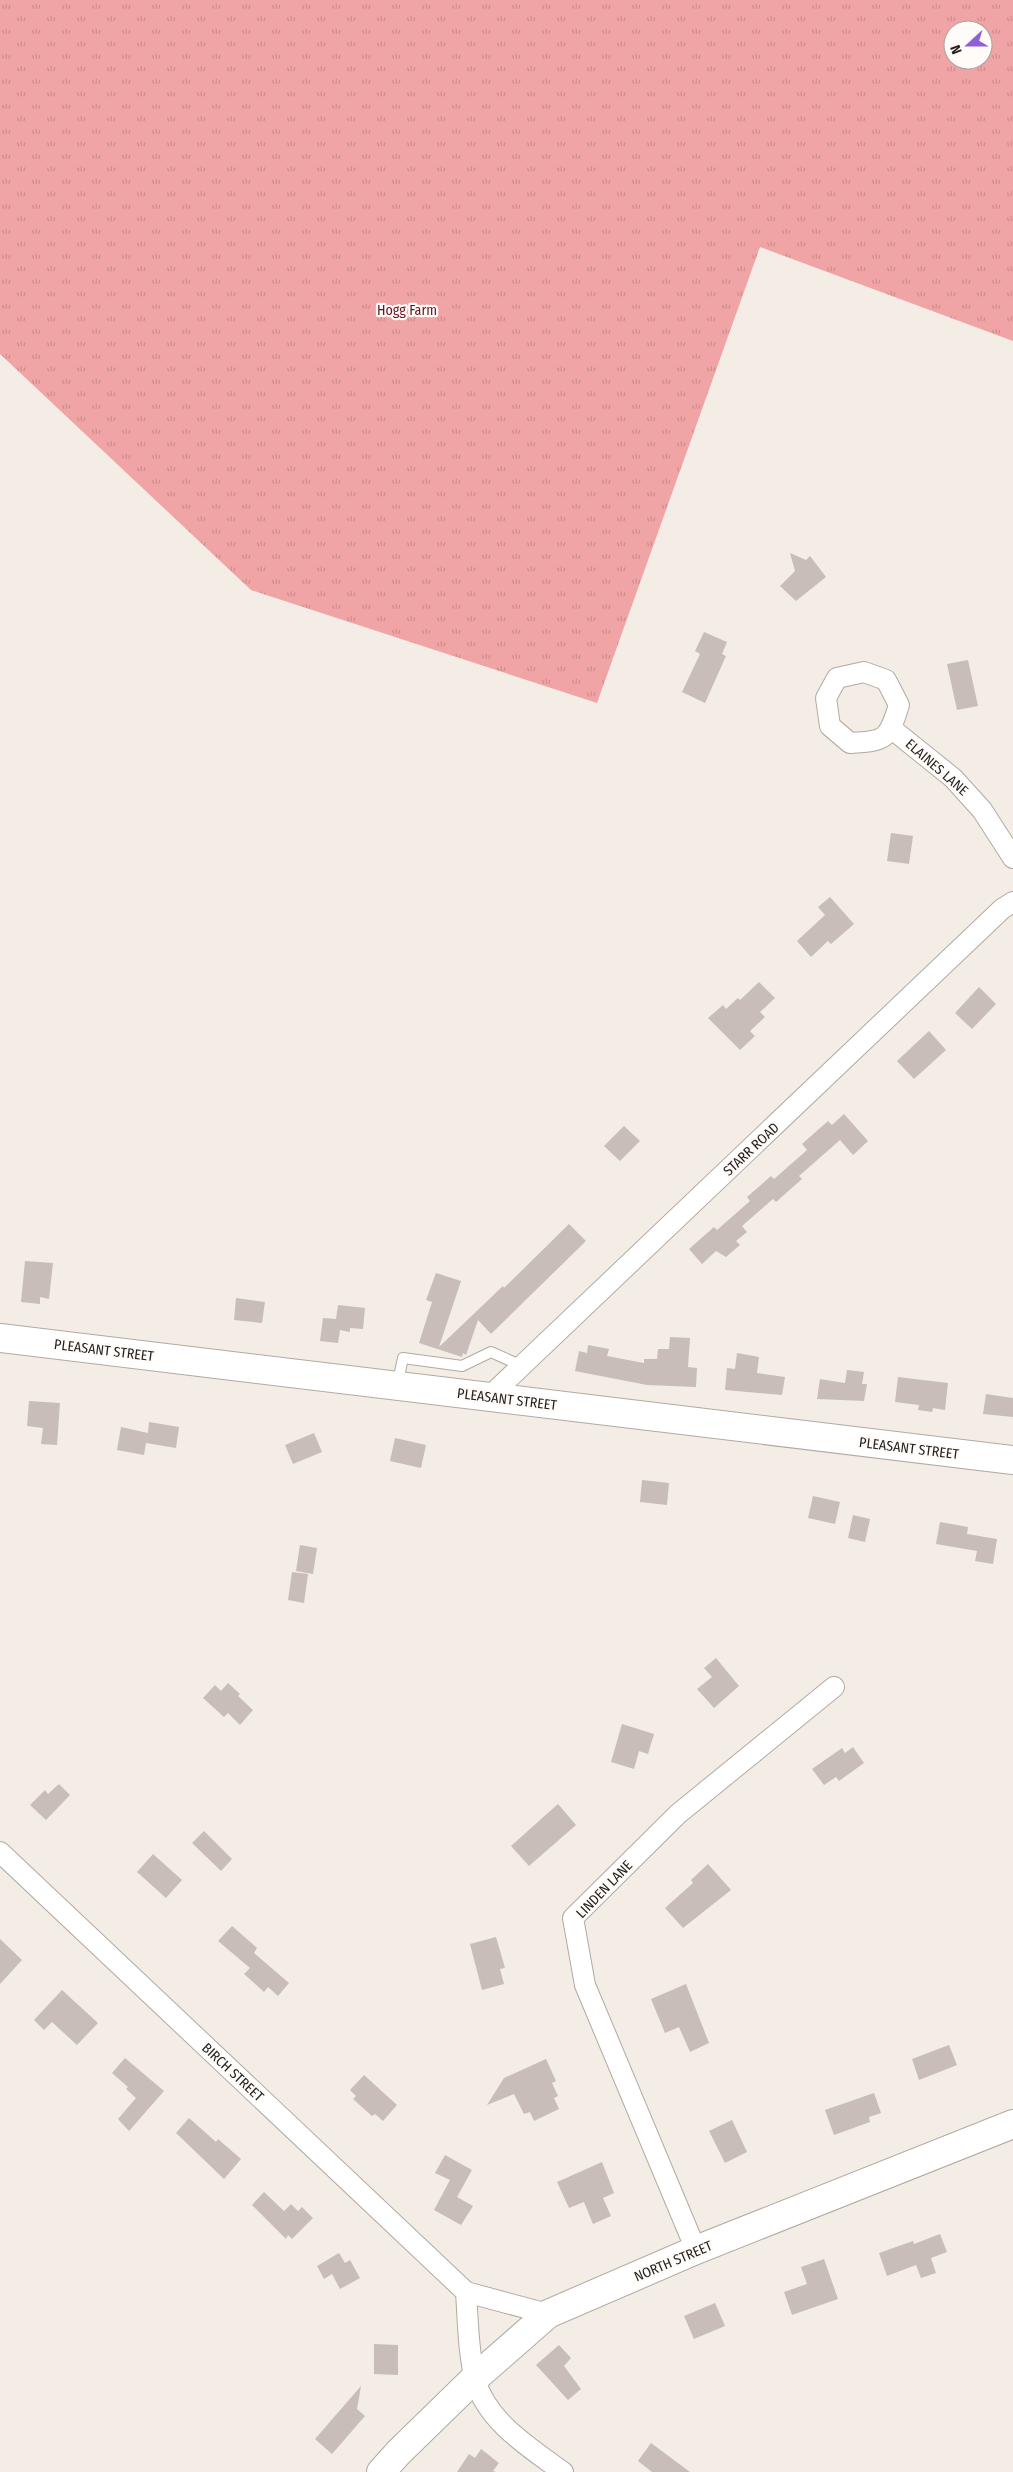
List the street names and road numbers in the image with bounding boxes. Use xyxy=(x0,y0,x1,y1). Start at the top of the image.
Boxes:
street label: ELAINES LANE xyxy=(902,736,972,800)
street label: STARR ROAD xyxy=(720,1119,783,1179)
street label: PLEASANT STREET xyxy=(53,1336,155,1365)
street label: PLEASANT STREET xyxy=(456,1385,558,1414)
street label: PLEASANT STREET xyxy=(858,1434,960,1463)
street label: LINDEN LANE xyxy=(573,1857,636,1922)
street label: BIRCH STREET xyxy=(198,2040,267,2106)
street label: NORTH STREET xyxy=(632,2237,715,2286)

